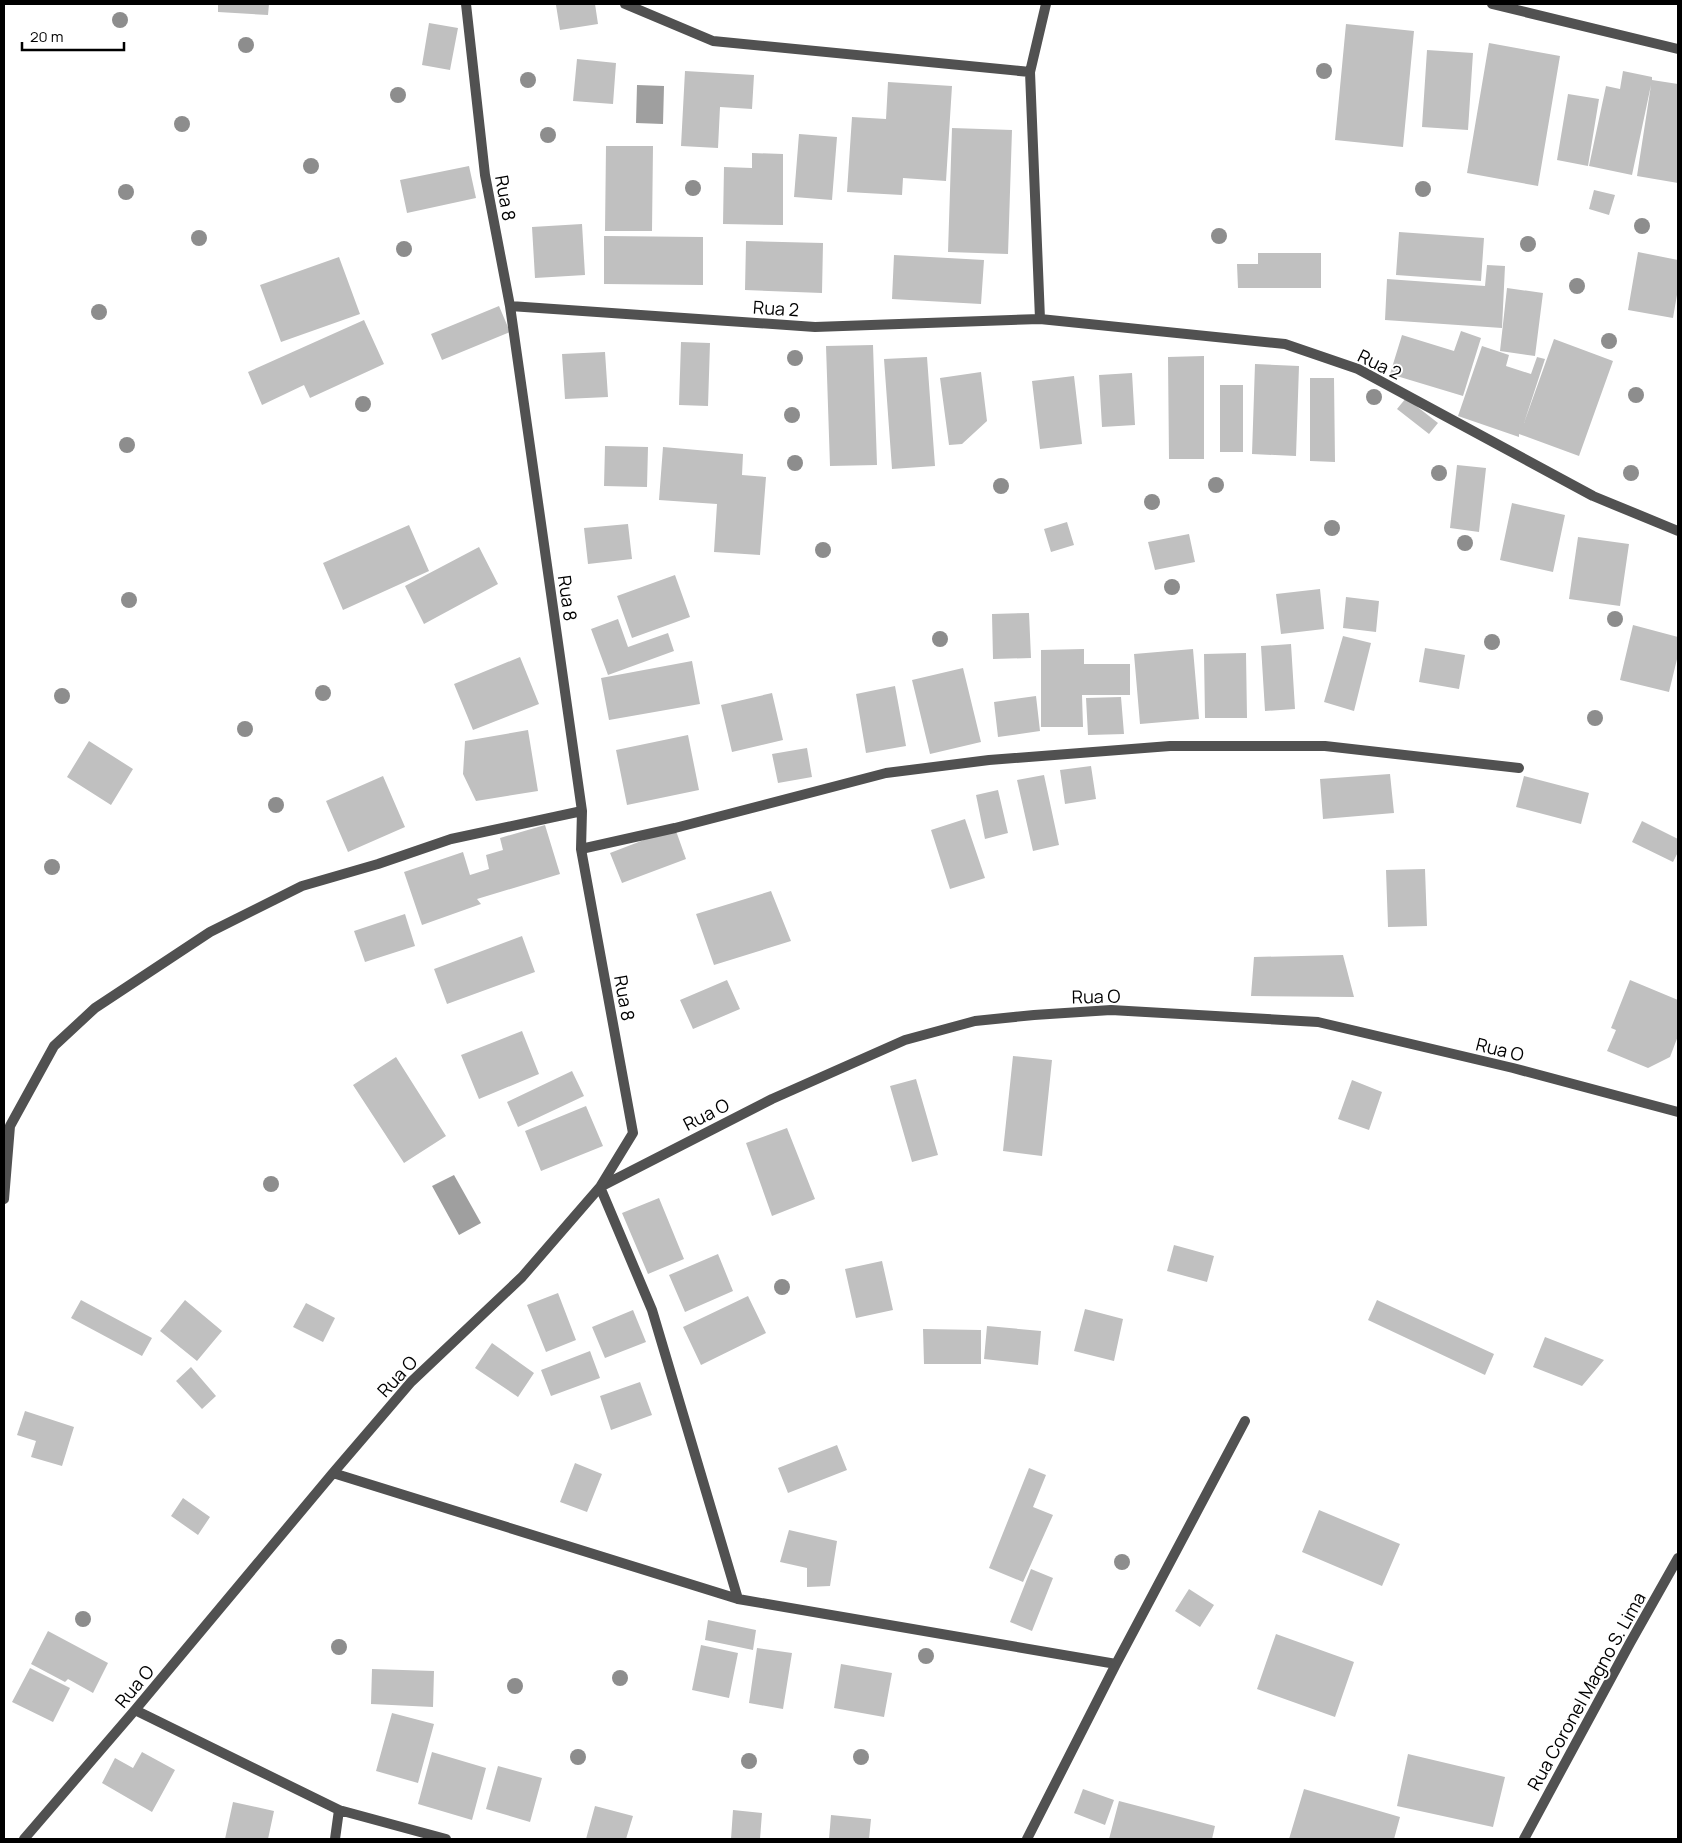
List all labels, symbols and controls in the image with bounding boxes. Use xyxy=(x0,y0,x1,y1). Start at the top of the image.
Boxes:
scale bar xyxy=(22,20,125,52)
text: 20 m xyxy=(30,26,63,47)
street label: Rua 8 xyxy=(490,173,522,223)
street label: Rua 2 xyxy=(752,294,800,322)
street label: Rua 2 xyxy=(1354,343,1406,385)
street label: Rua 8 xyxy=(553,574,583,622)
street label: Rua 8 xyxy=(609,973,641,1023)
street label: Rua O xyxy=(1071,984,1121,1008)
street label: Rua O xyxy=(1473,1031,1527,1067)
street label: Rua O xyxy=(679,1092,733,1136)
street label: Rua O xyxy=(372,1350,422,1402)
street label: Rua Coronel Magno S. Lima xyxy=(1521,1588,1651,1794)
street label: Rua O xyxy=(109,1660,159,1712)

